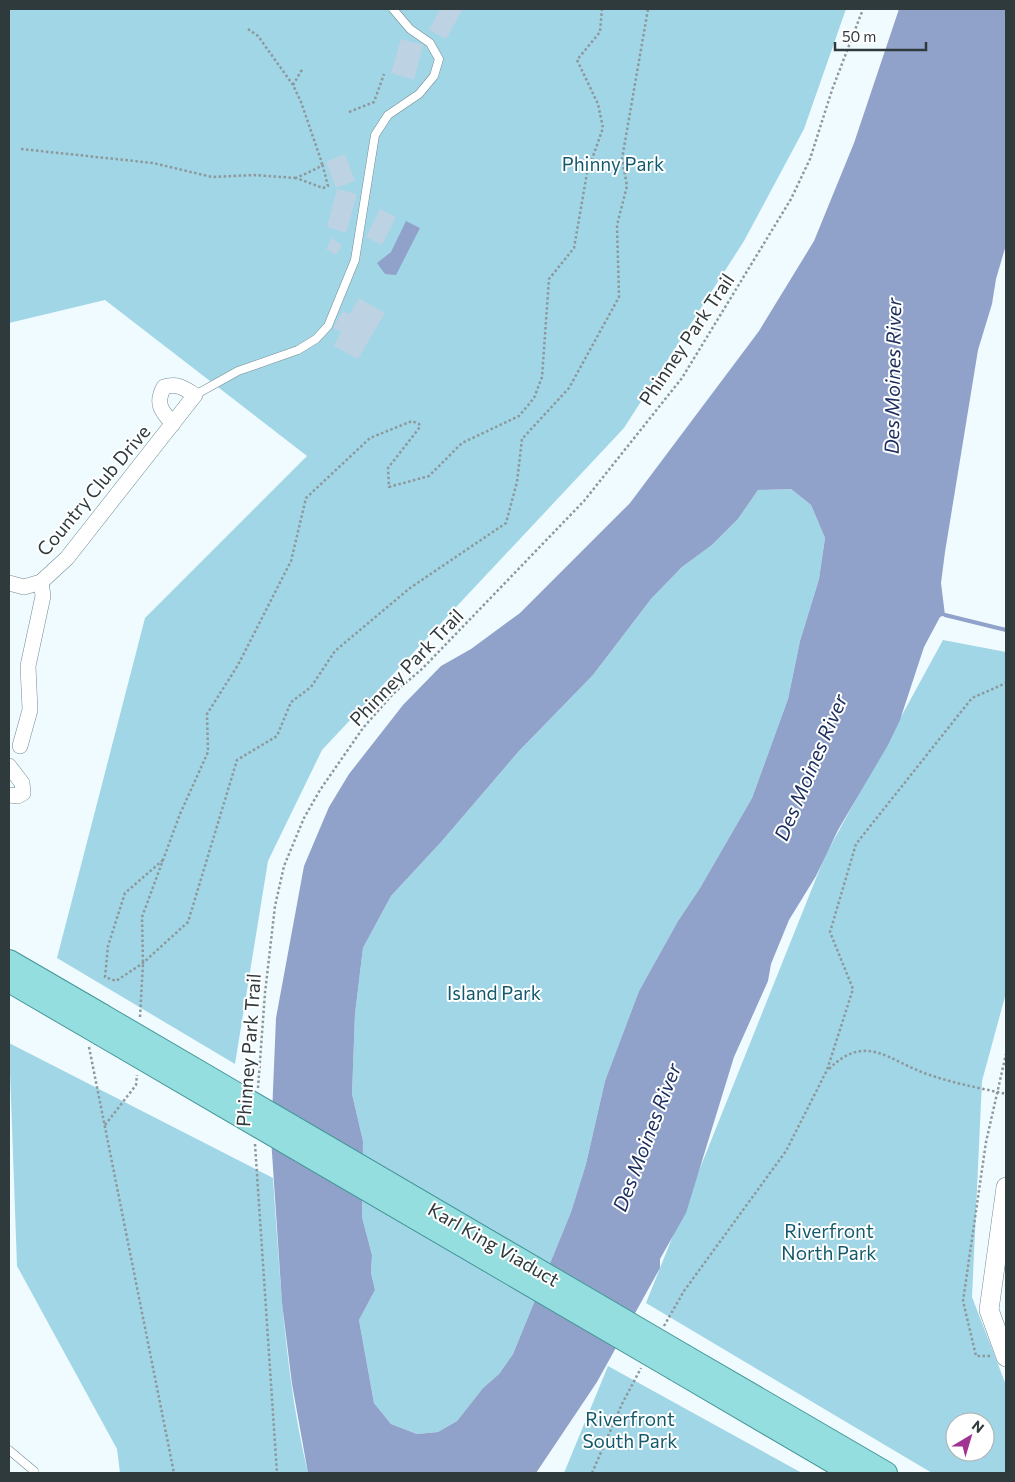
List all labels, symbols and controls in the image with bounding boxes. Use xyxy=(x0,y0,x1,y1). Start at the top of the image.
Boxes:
scale bar xyxy=(835,20,926,52)
text: 50 m xyxy=(842,27,876,45)
park label: Phinny Park xyxy=(562,152,664,175)
street label: Phinney Park Trail xyxy=(633,269,739,409)
water label: Des Moines River xyxy=(879,297,905,454)
street label: Country Club Drive xyxy=(31,420,155,560)
street label: Phinney Park Trail xyxy=(344,604,468,730)
water label: Des Moines River xyxy=(768,689,852,844)
street label: Phinney Park Trail xyxy=(231,973,265,1127)
park label: Island Park xyxy=(447,981,541,1004)
water label: Des Moines River xyxy=(607,1059,686,1214)
street label: Karl King Viaduct xyxy=(424,1197,564,1291)
park label: Riverfront North Park xyxy=(781,1219,877,1264)
park label: Riverfront South Park xyxy=(582,1407,678,1452)
north arrow xyxy=(945,1412,995,1462)
text: N xyxy=(969,1416,988,1436)

